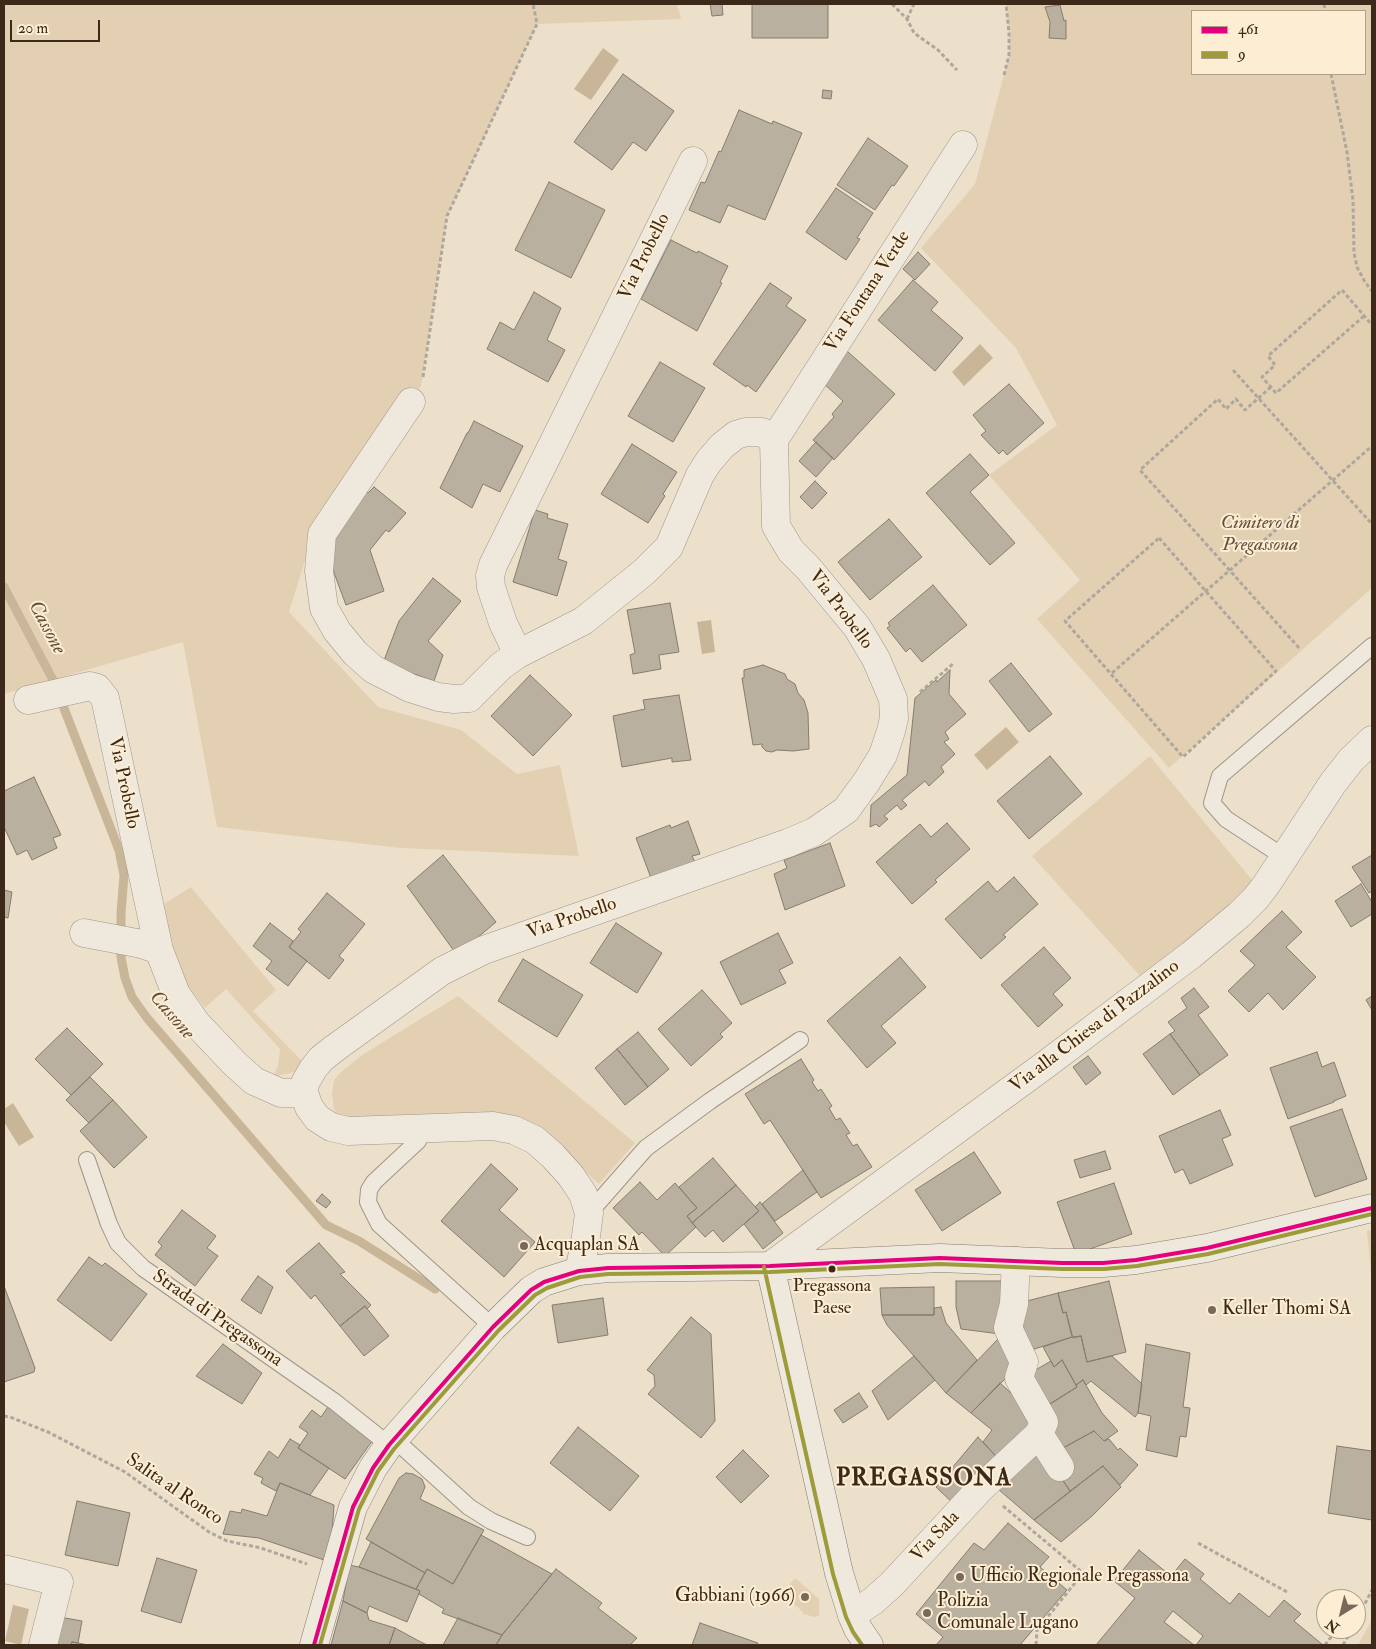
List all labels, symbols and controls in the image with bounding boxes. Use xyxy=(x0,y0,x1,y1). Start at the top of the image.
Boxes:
scale bar xyxy=(12,10,102,42)
legend xyxy=(1191,10,1366,75)
text: 20 m xyxy=(18,19,48,38)
text: 461 xyxy=(1238,20,1259,39)
text: 9 xyxy=(1238,45,1246,64)
street label: Via Probello xyxy=(614,210,676,304)
street label: Via Fontana Verde xyxy=(820,227,916,357)
park label: Cimitero di Pregassona xyxy=(1221,513,1299,557)
street label: Via Probello xyxy=(803,566,877,654)
water label: Cassone xyxy=(22,597,70,659)
street label: Via Probello xyxy=(102,735,144,831)
street label: Via Probello xyxy=(524,893,620,945)
street label: Via alla Chiesa di Pazzalino xyxy=(1006,956,1184,1098)
water label: Cassone xyxy=(143,987,199,1045)
place label: Acquaplan SA xyxy=(534,1235,640,1257)
marker: Acquaplan SA xyxy=(518,1240,530,1252)
marker: Pregassona Paese xyxy=(827,1264,837,1274)
street label: Strada di Pregassona xyxy=(147,1265,287,1373)
place label: Pregassona Paese xyxy=(793,1276,871,1318)
place label: Keller Thomi SA xyxy=(1222,1299,1351,1321)
marker: Keller Thomi SA xyxy=(1206,1304,1218,1316)
street label: Salita al Ronco xyxy=(121,1449,227,1531)
district label: PREGASSONA xyxy=(835,1466,1013,1494)
street label: Via Sala xyxy=(907,1507,965,1567)
place label: Ufficio Regionale Pregassona xyxy=(970,1566,1189,1588)
marker: Ufficio Regionale Pregassona xyxy=(954,1571,966,1583)
place label: Gabbiani (1966) xyxy=(675,1586,795,1608)
north arrow xyxy=(1316,1589,1366,1639)
marker: Gabbiani (1966) xyxy=(799,1591,811,1603)
place label: Polizia Comunale Lugano xyxy=(937,1591,1078,1635)
marker: Polizia Comunale Lugano xyxy=(921,1607,933,1619)
text: N xyxy=(1322,1615,1343,1636)

